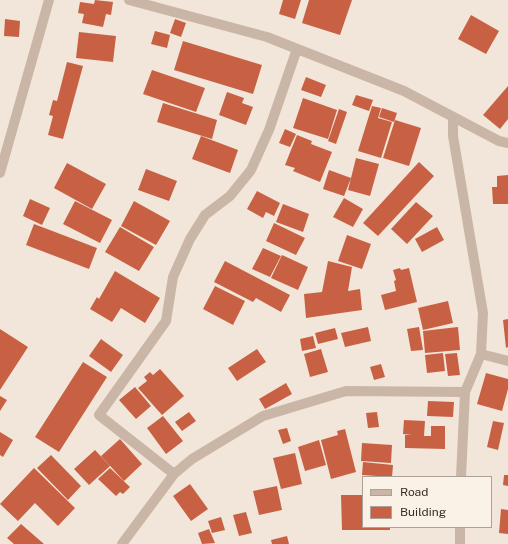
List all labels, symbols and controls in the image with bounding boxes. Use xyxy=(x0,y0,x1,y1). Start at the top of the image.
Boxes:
legend xyxy=(362,476,492,528)
text: Road xyxy=(400,485,428,499)
text: Building xyxy=(400,505,446,519)

